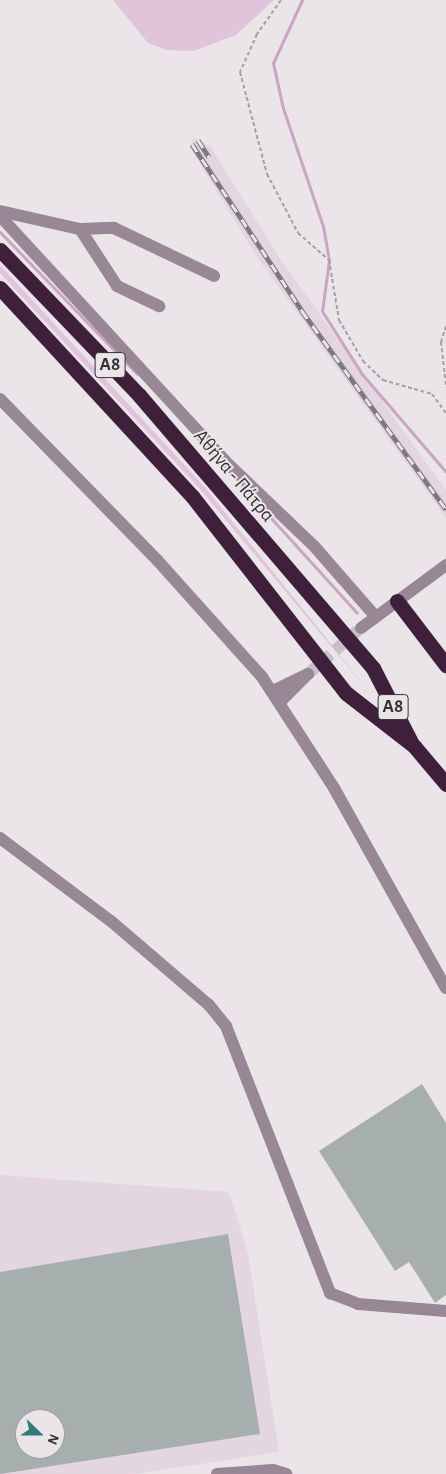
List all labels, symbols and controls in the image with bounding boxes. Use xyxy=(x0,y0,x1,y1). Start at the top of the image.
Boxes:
road number: Α8 xyxy=(94,348,126,382)
street label: Αθήνα - Πάτρα xyxy=(188,425,280,527)
road number: Α8 xyxy=(377,690,409,724)
north arrow xyxy=(15,1409,65,1459)
text: N xyxy=(45,1432,61,1446)

